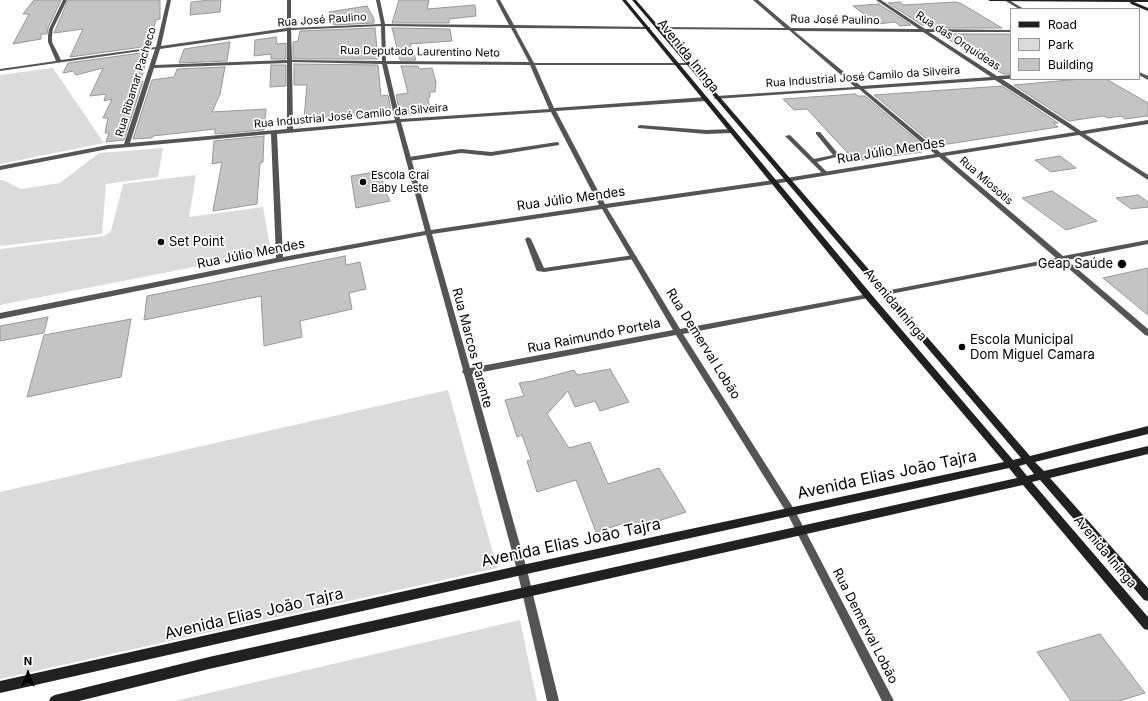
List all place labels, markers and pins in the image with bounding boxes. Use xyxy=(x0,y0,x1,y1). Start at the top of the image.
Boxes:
place label: Escola Crai Baby Leste xyxy=(371,169,429,195)
marker: Escola Crai Baby Leste xyxy=(358,177,368,187)
place label: Set Point xyxy=(169,234,224,250)
marker: Set Point xyxy=(156,237,166,247)
place label: Geap Saúde xyxy=(1038,256,1113,272)
marker: Geap Saúde xyxy=(1116,258,1128,270)
place label: Escola Municipal Dom Miguel Camara xyxy=(970,332,1095,363)
marker: Escola Municipal Dom Miguel Camara xyxy=(957,342,967,352)

